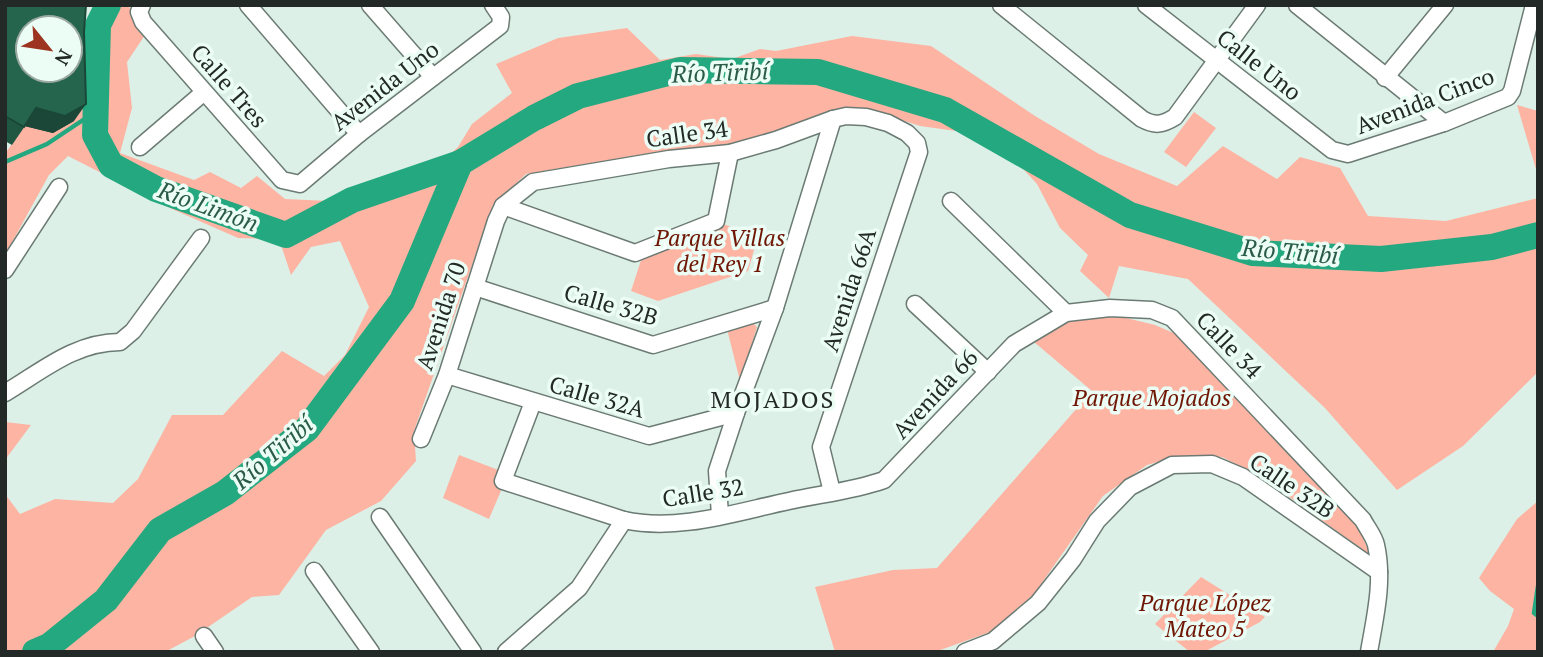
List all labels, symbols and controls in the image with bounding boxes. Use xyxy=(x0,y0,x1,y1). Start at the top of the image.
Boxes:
north arrow xyxy=(14,14,84,84)
street label: Calle Uno xyxy=(1211,22,1308,107)
street label: Avenida Uno xyxy=(324,34,445,138)
street label: Calle Tres xyxy=(184,37,274,134)
text: N xyxy=(49,45,79,71)
water label: Río Tiribí xyxy=(670,54,771,90)
street label: Avenida Cinco xyxy=(1351,60,1498,141)
street label: Calle 34 xyxy=(644,112,730,155)
water label: Río Limón xyxy=(153,173,263,239)
park label: Parque Villas del Rey 1 xyxy=(654,222,785,279)
street label: Avenida 66A xyxy=(814,224,883,355)
water label: Río Tiribí xyxy=(1240,231,1342,271)
street label: Avenida 70 xyxy=(408,258,473,374)
street label: Calle 32B xyxy=(561,276,662,333)
street label: Calle 34 xyxy=(1190,304,1269,385)
street label: Avenida 66 xyxy=(885,342,984,445)
street label: Calle 32A xyxy=(546,368,649,425)
park label: Parque Mojados xyxy=(1072,382,1231,413)
district label: MOJADOS xyxy=(711,383,835,415)
water label: Río Tiribí xyxy=(225,407,321,497)
street label: Calle 32B xyxy=(1244,446,1341,525)
street label: Calle 32 xyxy=(660,471,746,514)
park label: Parque López Mateo 5 xyxy=(1138,587,1272,644)

